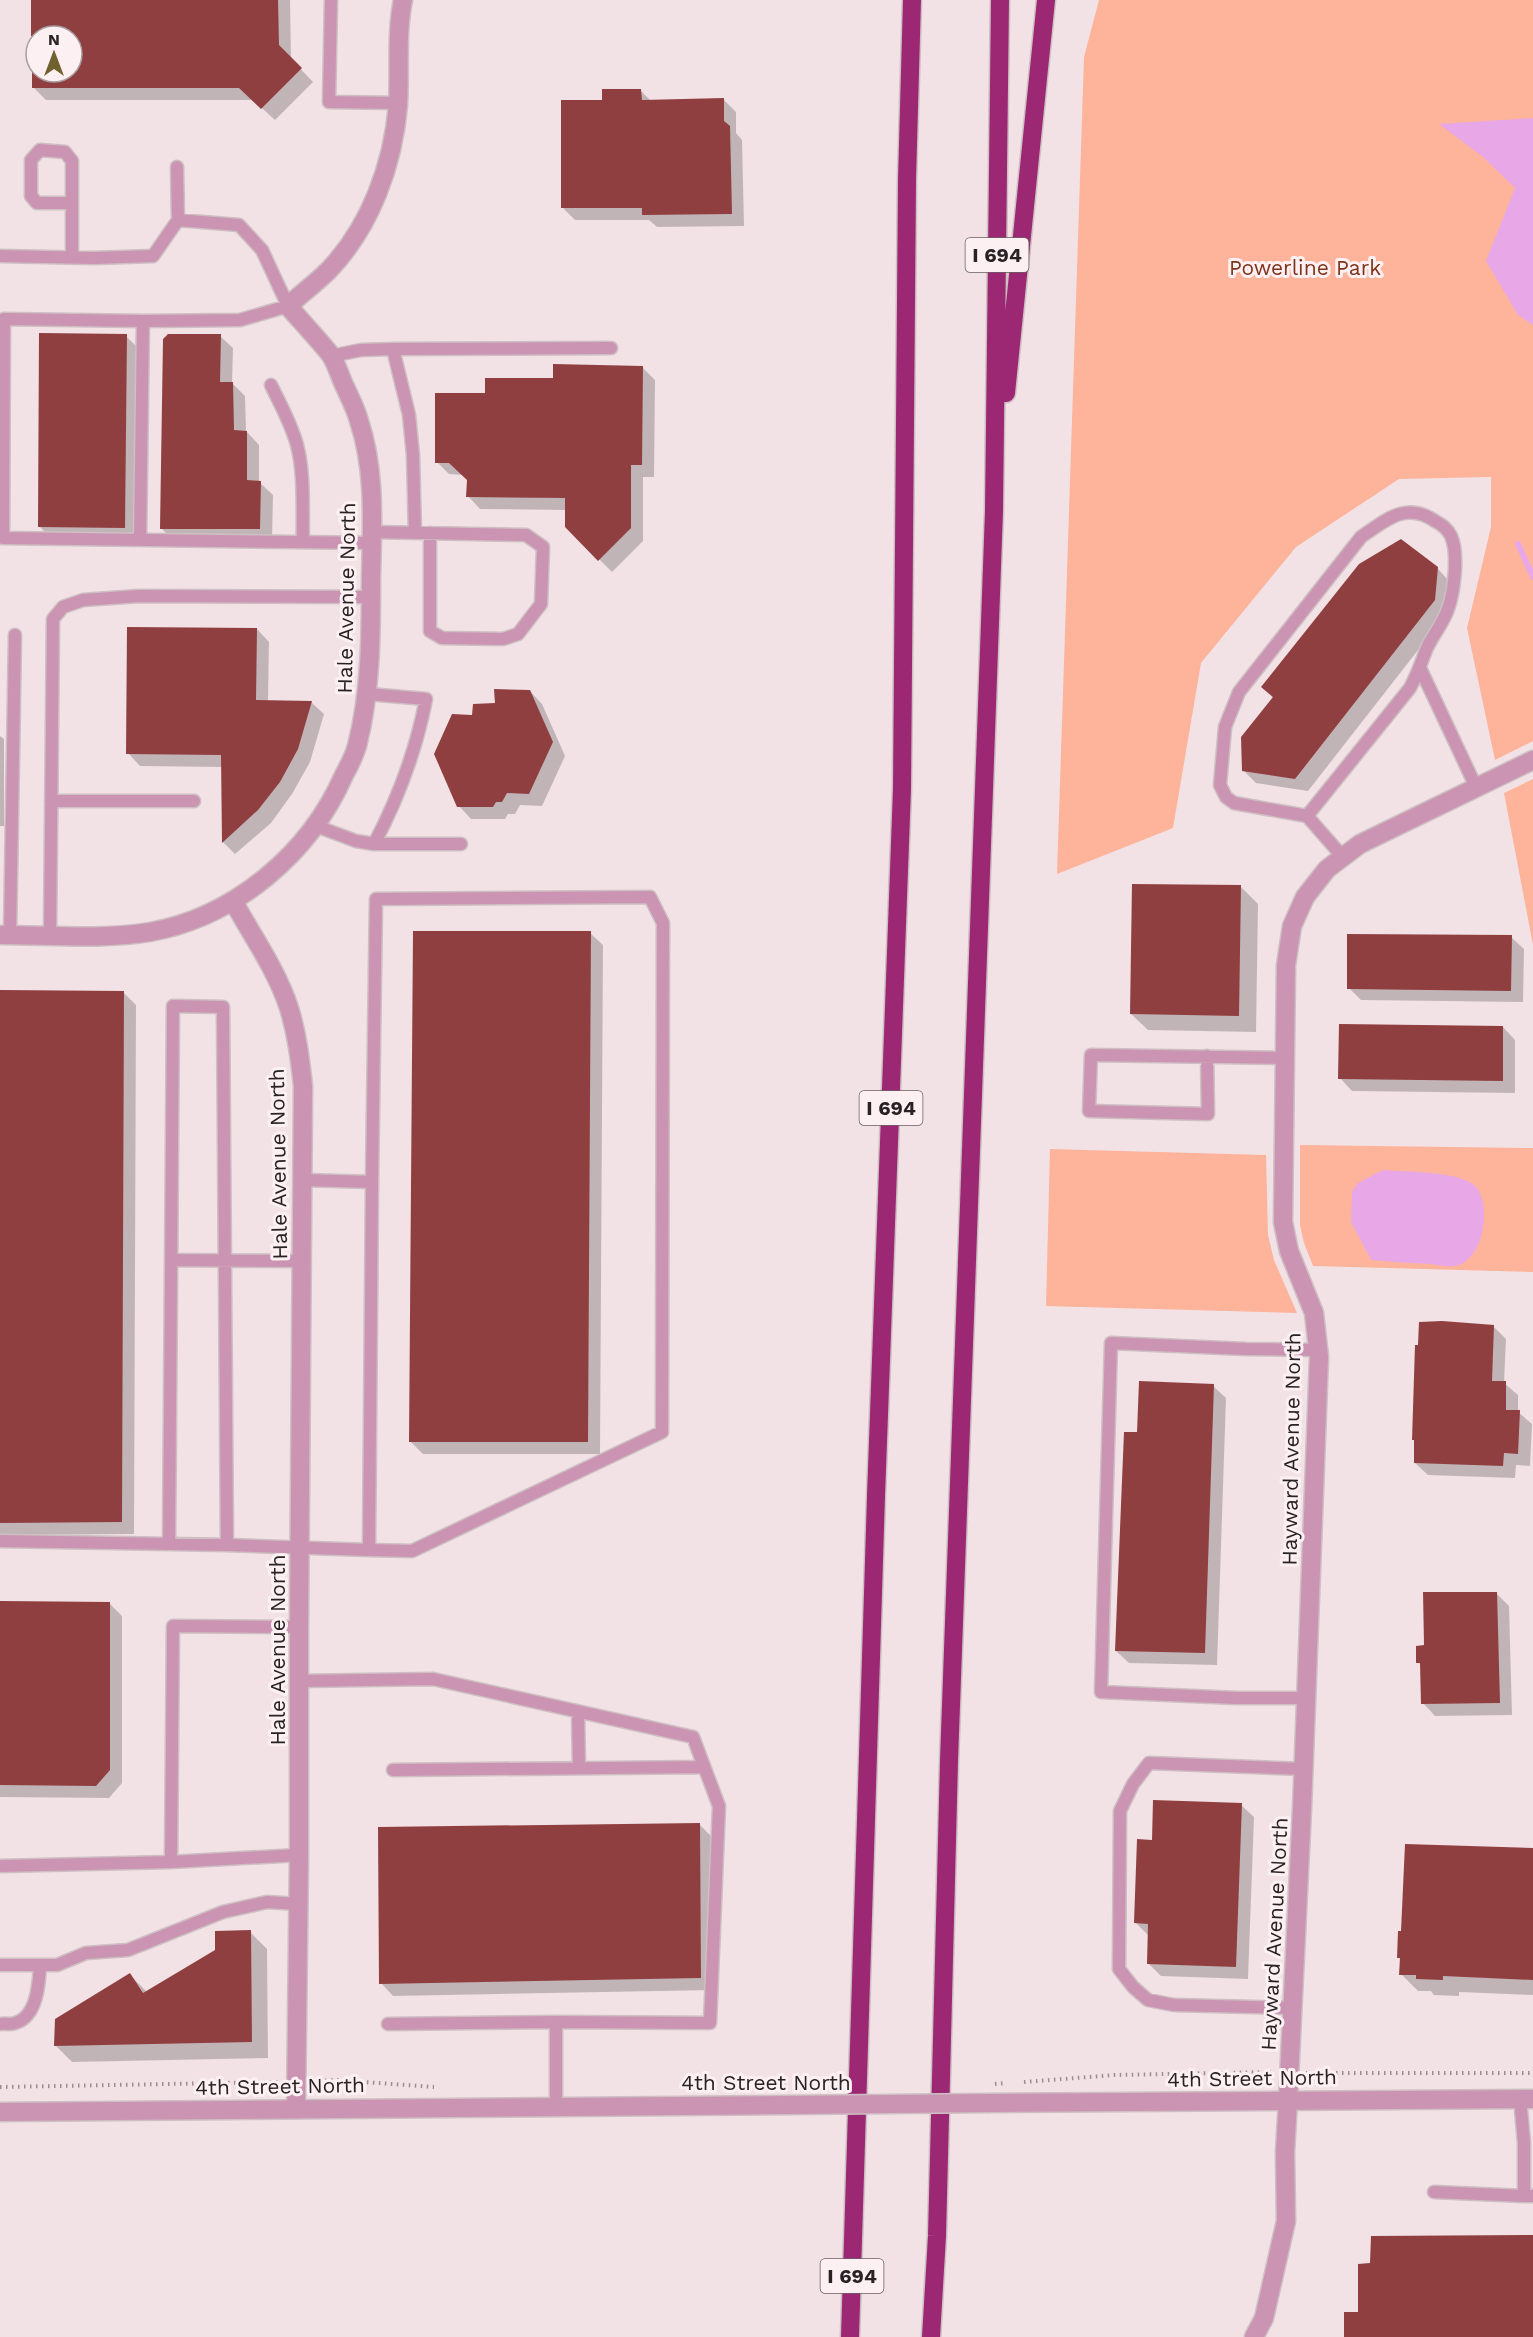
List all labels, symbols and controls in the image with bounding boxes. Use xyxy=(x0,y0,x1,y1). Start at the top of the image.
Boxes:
north arrow xyxy=(24,24,84,84)
text: N xyxy=(48,30,60,49)
road number: I 694 xyxy=(966,238,1028,272)
park label: Powerline Park xyxy=(1229,255,1381,280)
street label: Hale Avenue North xyxy=(332,502,360,694)
street label: Hale Avenue North xyxy=(264,1068,292,1260)
road number: I 694 xyxy=(860,1091,922,1125)
street label: Hayward Avenue North xyxy=(1276,1332,1306,1566)
street label: Hale Avenue North xyxy=(265,1554,290,1746)
street label: Hayward Avenue North xyxy=(1255,1817,1293,2051)
street label: 4th Street North xyxy=(1167,2064,1337,2092)
street label: 4th Street North xyxy=(681,2070,851,2095)
street label: 4th Street North xyxy=(195,2072,365,2100)
road number: I 694 xyxy=(820,2259,884,2293)

